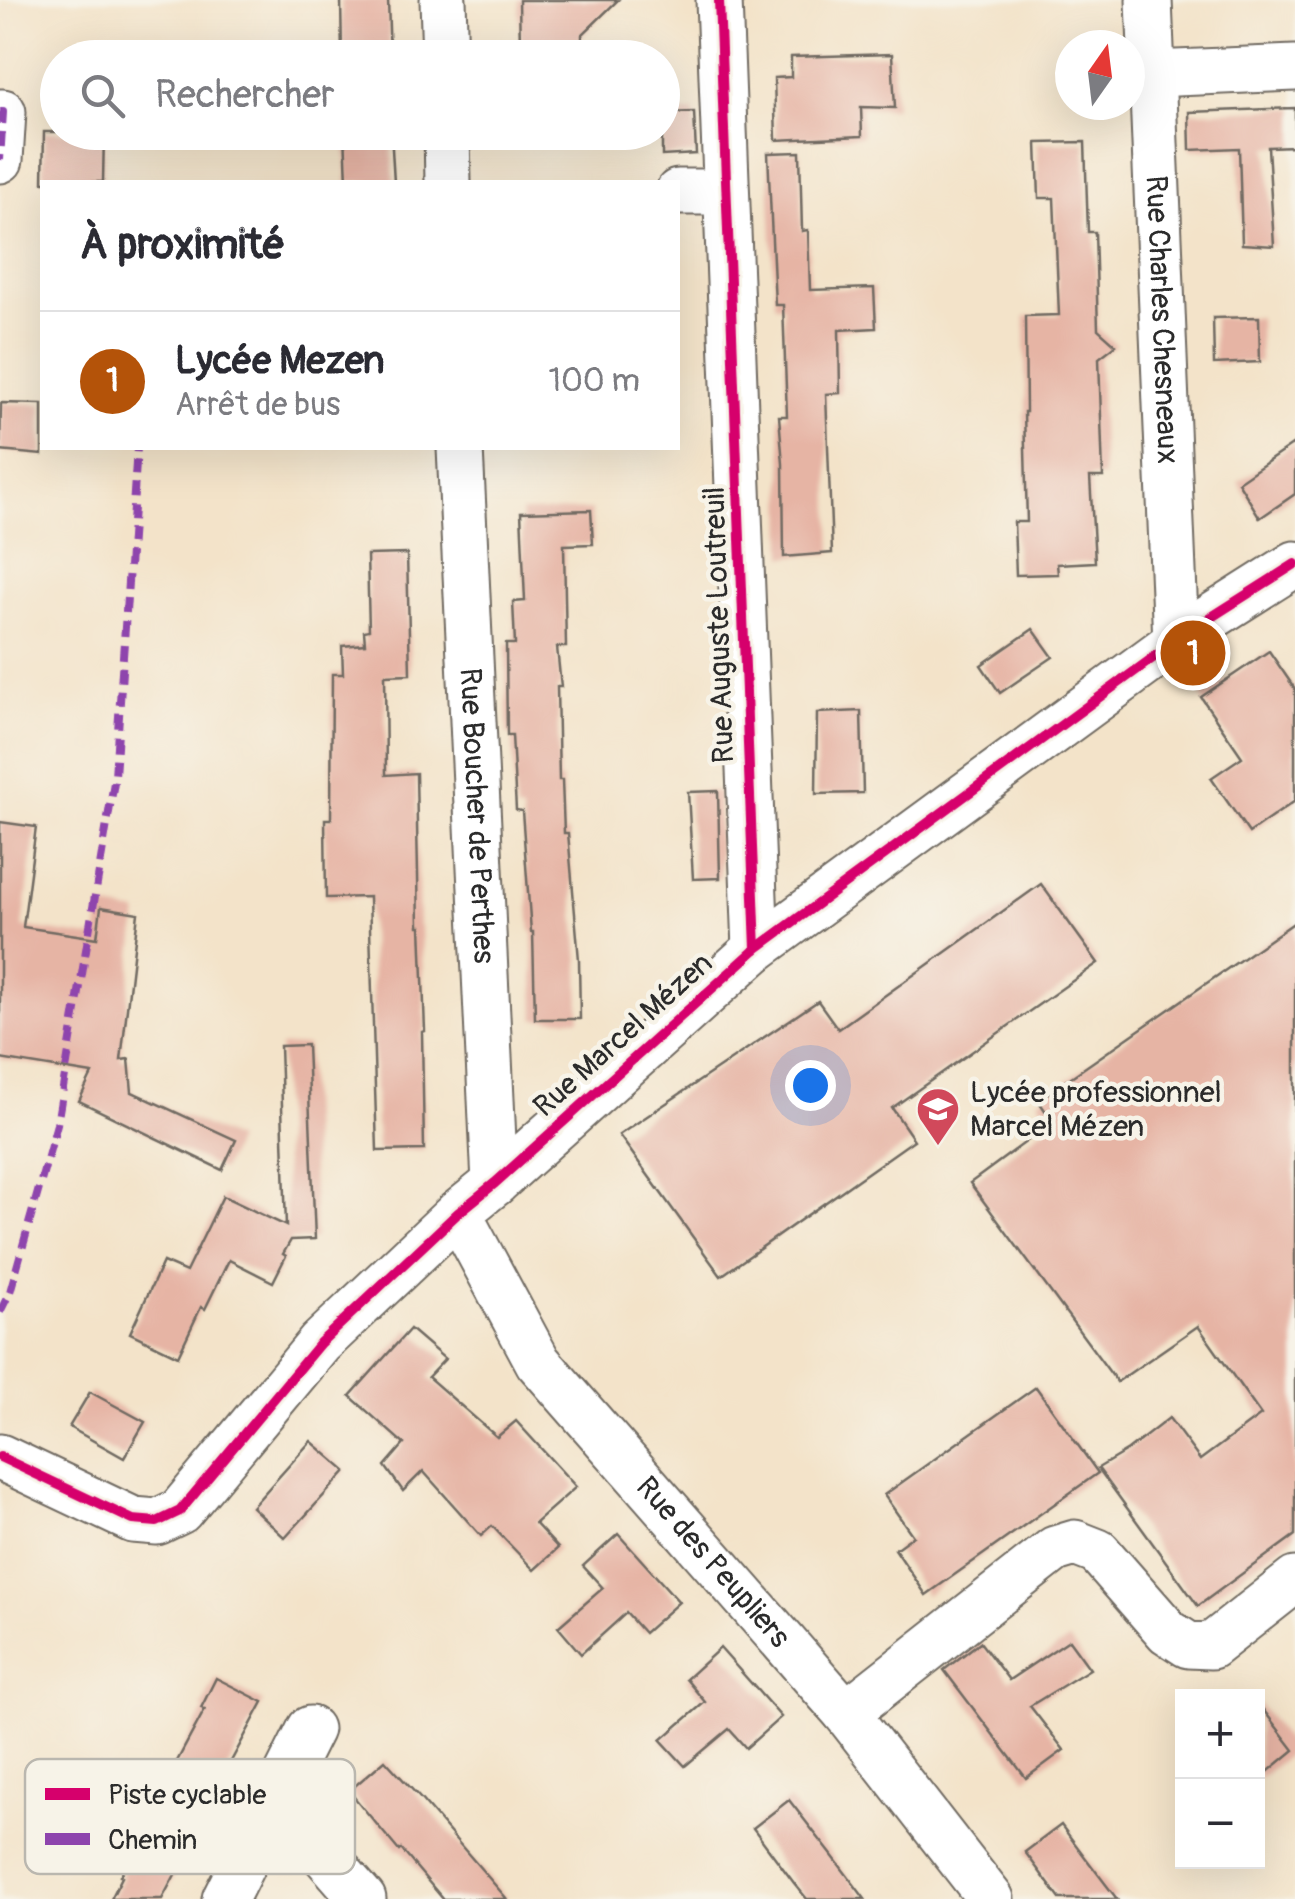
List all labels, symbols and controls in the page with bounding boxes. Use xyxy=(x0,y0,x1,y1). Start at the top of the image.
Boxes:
north arrow xyxy=(1055,30,1145,120)
search box xyxy=(40,40,680,150)
icon: search xyxy=(75,68,130,123)
text: Rechercher xyxy=(155,71,335,119)
street label: Rue Charles Chesneaux xyxy=(1138,175,1187,465)
text: À proximité xyxy=(80,219,285,271)
text: Lycée Mezen xyxy=(175,337,385,385)
text: 1 xyxy=(106,361,119,401)
text: 100 m xyxy=(548,361,640,401)
text: Arrêt de bus xyxy=(175,385,340,425)
street label: Rue Auguste Loutreuil xyxy=(696,486,742,764)
pin: 1 xyxy=(1160,616,1226,690)
street label: Rue Boucher de Perthes xyxy=(452,667,503,964)
street label: Rue Marcel Mézen xyxy=(526,945,720,1125)
your location xyxy=(785,1060,836,1111)
place label: Lycée professionnel Marcel Mézen xyxy=(970,1074,1222,1145)
school or university icon: Lycée professionnel Marcel Mézen xyxy=(915,1086,961,1147)
street label: Rue des Peupliers xyxy=(628,1469,798,1655)
map controls xyxy=(1175,1689,1265,1869)
button: + xyxy=(1175,1689,1265,1779)
legend xyxy=(25,1759,355,1874)
text: Piste cyclable xyxy=(108,1778,267,1813)
button: − xyxy=(1175,1779,1265,1869)
text: Chemin xyxy=(108,1823,197,1858)

